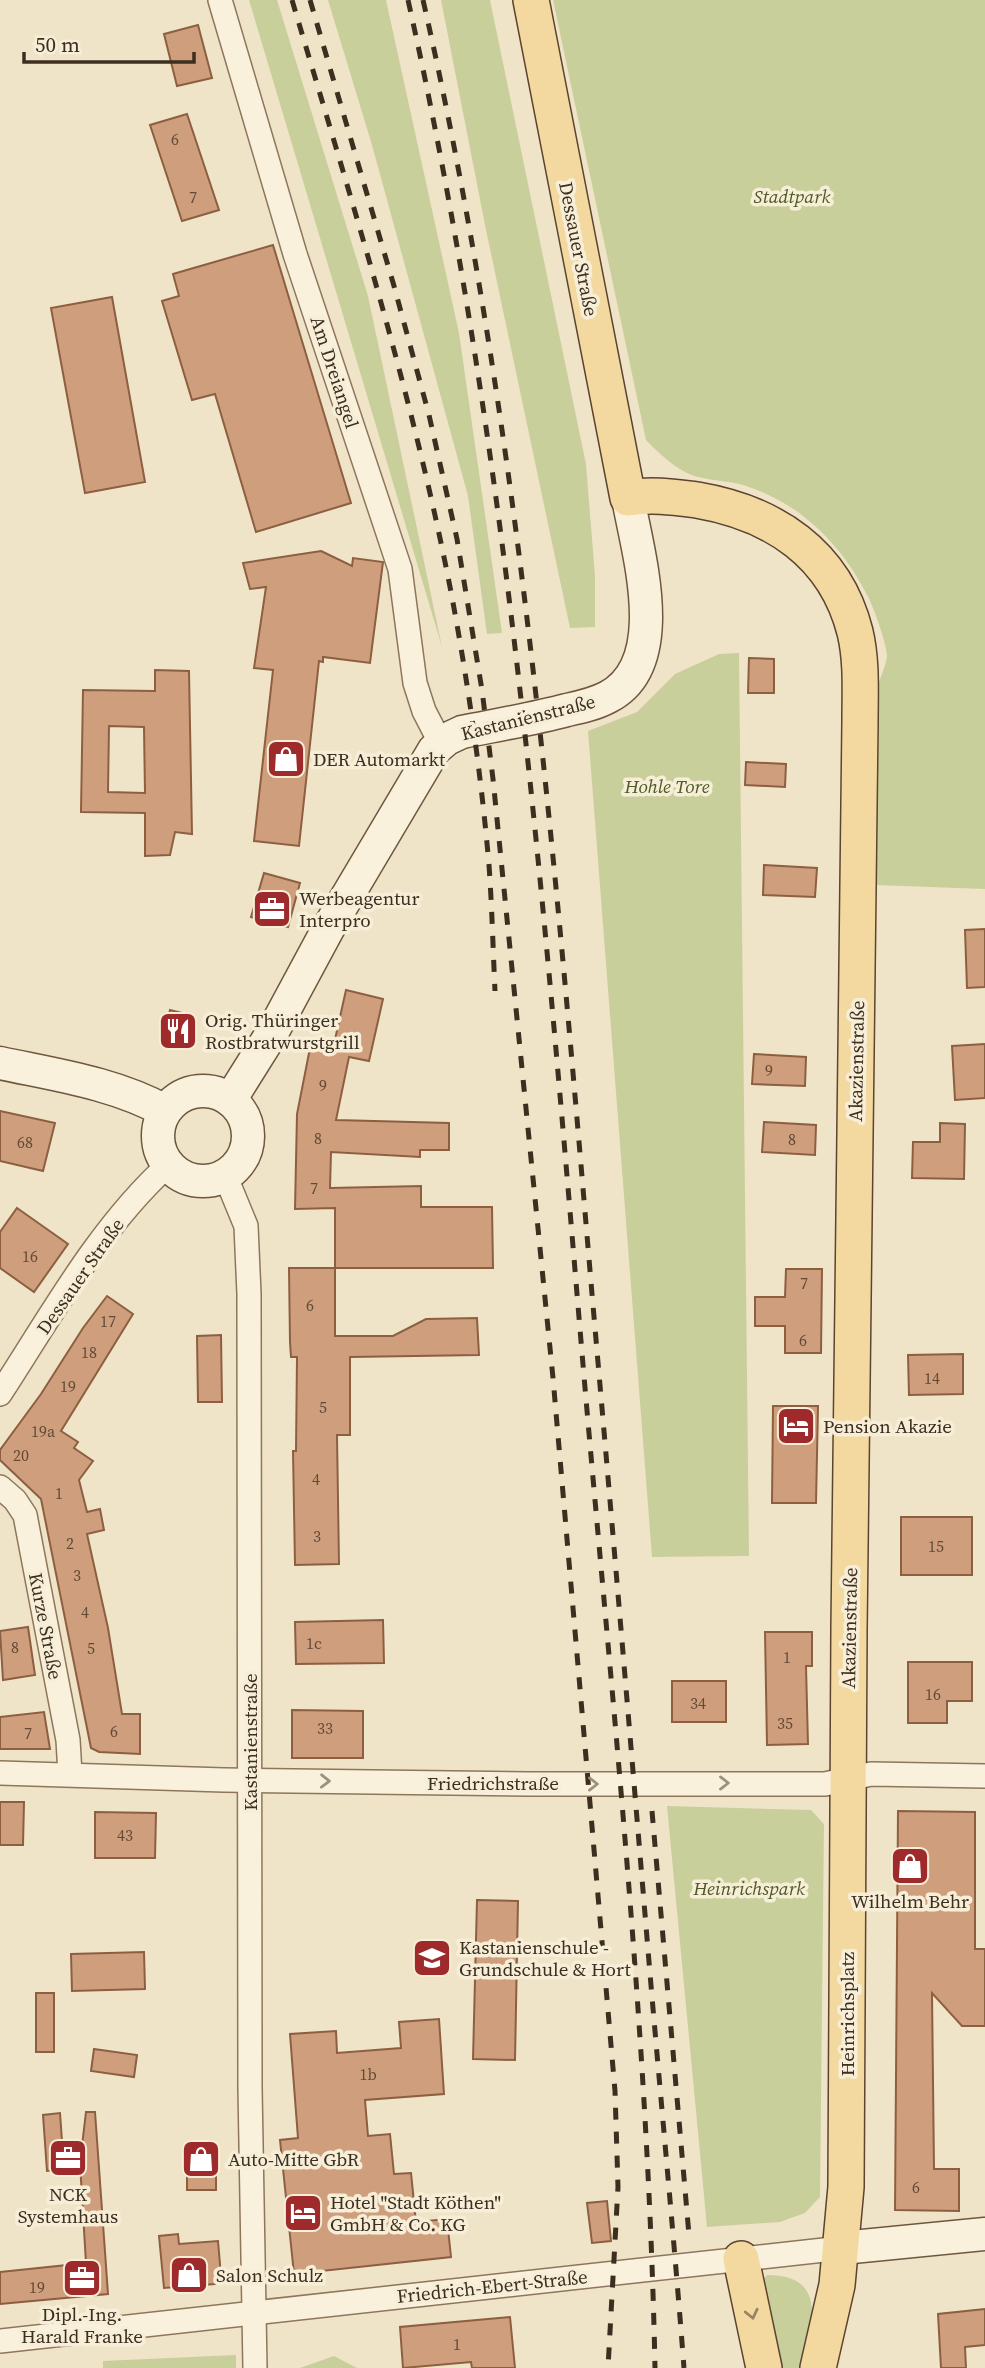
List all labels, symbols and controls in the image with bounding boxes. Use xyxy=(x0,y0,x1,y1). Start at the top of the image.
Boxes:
scale bar xyxy=(24,21,194,65)
text: 50 m xyxy=(35,30,80,59)
house number: 6 xyxy=(171,128,179,150)
street label: Dessauer Straße xyxy=(553,180,605,318)
park label: Stadtpark xyxy=(754,183,830,209)
house number: 7 xyxy=(189,186,197,208)
street label: Am Dreiangel xyxy=(305,312,366,432)
street label: Kastanienstraße xyxy=(458,688,598,746)
shop icon: DER Automarkt xyxy=(265,738,307,780)
place label: DER Automarkt xyxy=(313,746,446,772)
park label: Hohle Tore xyxy=(624,773,710,799)
place label: Werbeagentur Interpro xyxy=(299,885,419,933)
office icon: Werbeagentur Interpro xyxy=(251,888,293,930)
street label: Akazienstraße xyxy=(842,1000,870,1122)
place label: Orig. Thüringer Rostbratwurstgrill xyxy=(205,1007,360,1055)
restaurant icon: Orig. Thüringer Rostbratwurstgrill xyxy=(157,1010,199,1052)
house number: 9 xyxy=(765,1059,773,1081)
house number: 9 xyxy=(319,1074,327,1096)
house number: 8 xyxy=(314,1127,322,1149)
house number: 8 xyxy=(788,1128,796,1150)
house number: 68 xyxy=(17,1131,33,1153)
house number: 7 xyxy=(310,1177,318,1199)
street label: Dessauer Straße xyxy=(30,1213,130,1339)
house number: 16 xyxy=(22,1245,38,1267)
house number: 7 xyxy=(800,1272,808,1294)
house number: 6 xyxy=(306,1294,314,1316)
house number: 17 xyxy=(100,1310,116,1332)
house number: 6 xyxy=(799,1329,807,1351)
house number: 18 xyxy=(81,1341,97,1363)
house number: 14 xyxy=(924,1367,940,1389)
house number: 19 xyxy=(60,1375,76,1397)
house number: 5 xyxy=(319,1396,327,1418)
hotel icon: Pension Akazie xyxy=(775,1405,817,1447)
place label: Pension Akazie xyxy=(823,1413,952,1439)
house number: 19a xyxy=(31,1420,56,1442)
house number: 20 xyxy=(13,1444,29,1466)
house number: 4 xyxy=(312,1468,320,1490)
house number: 1 xyxy=(55,1482,63,1504)
house number: 3 xyxy=(313,1525,321,1547)
house number: 2 xyxy=(66,1532,74,1554)
house number: 15 xyxy=(928,1535,944,1557)
house number: 3 xyxy=(73,1564,81,1586)
street label: Akazienstraße xyxy=(835,1567,863,1689)
street label: Kurze Straße xyxy=(23,1570,69,1682)
house number: 4 xyxy=(81,1601,89,1623)
house number: 1c xyxy=(306,1632,322,1654)
house number: 8 xyxy=(11,1636,19,1658)
house number: 5 xyxy=(87,1637,95,1659)
house number: 1 xyxy=(783,1646,791,1668)
street label: Kastanienstraße xyxy=(237,1673,263,1811)
house number: 16 xyxy=(925,1683,941,1705)
house number: 34 xyxy=(690,1692,706,1714)
house number: 35 xyxy=(777,1712,793,1734)
house number: 33 xyxy=(317,1717,333,1739)
house number: 6 xyxy=(110,1720,118,1742)
house number: 7 xyxy=(24,1722,32,1744)
street label: Friedrichstraße xyxy=(427,1770,559,1796)
one-way arrow xyxy=(321,1773,331,1789)
one-way arrow xyxy=(720,1775,730,1791)
one-way arrow xyxy=(587,1776,598,1791)
house number: 43 xyxy=(117,1824,133,1846)
shop icon: Wilhelm Behr xyxy=(889,1845,931,1887)
park label: Heinrichspark xyxy=(692,1875,805,1901)
place label: Wilhelm Behr xyxy=(851,1888,969,1914)
place label: Kastanienschule - Grundschule & Hort xyxy=(459,1934,631,1982)
school or university icon: Kastanienschule - Grundschule & Hort xyxy=(411,1937,453,1979)
street label: Heinrichsplatz xyxy=(834,1951,860,2076)
house number: 1b xyxy=(359,2063,377,2085)
office icon: NCK Systemhaus xyxy=(47,2137,89,2179)
shop icon: Auto-Mitte GbR xyxy=(180,2138,222,2180)
place label: Auto-Mitte GbR xyxy=(228,2146,360,2172)
house number: 6 xyxy=(912,2176,920,2198)
place label: NCK Systemhaus xyxy=(18,2181,118,2229)
place label: Hotel "Stadt Köthen" GmbH & Co. KG xyxy=(330,2189,501,2237)
hotel icon: Hotel "Stadt Köthen" GmbH & Co. KG xyxy=(282,2192,324,2234)
shop icon: Salon Schulz xyxy=(168,2254,210,2296)
office icon: Dipl.-Ing. Harald Franke xyxy=(61,2257,103,2299)
place label: Salon Schulz xyxy=(216,2262,323,2288)
street label: Friedrich-Ebert-Straße xyxy=(395,2263,589,2309)
house number: 19 xyxy=(29,2276,45,2298)
place label: Dipl.-Ing. Harald Franke xyxy=(21,2301,143,2349)
one-way arrow xyxy=(743,2307,758,2319)
house number: 1 xyxy=(453,2333,461,2355)

